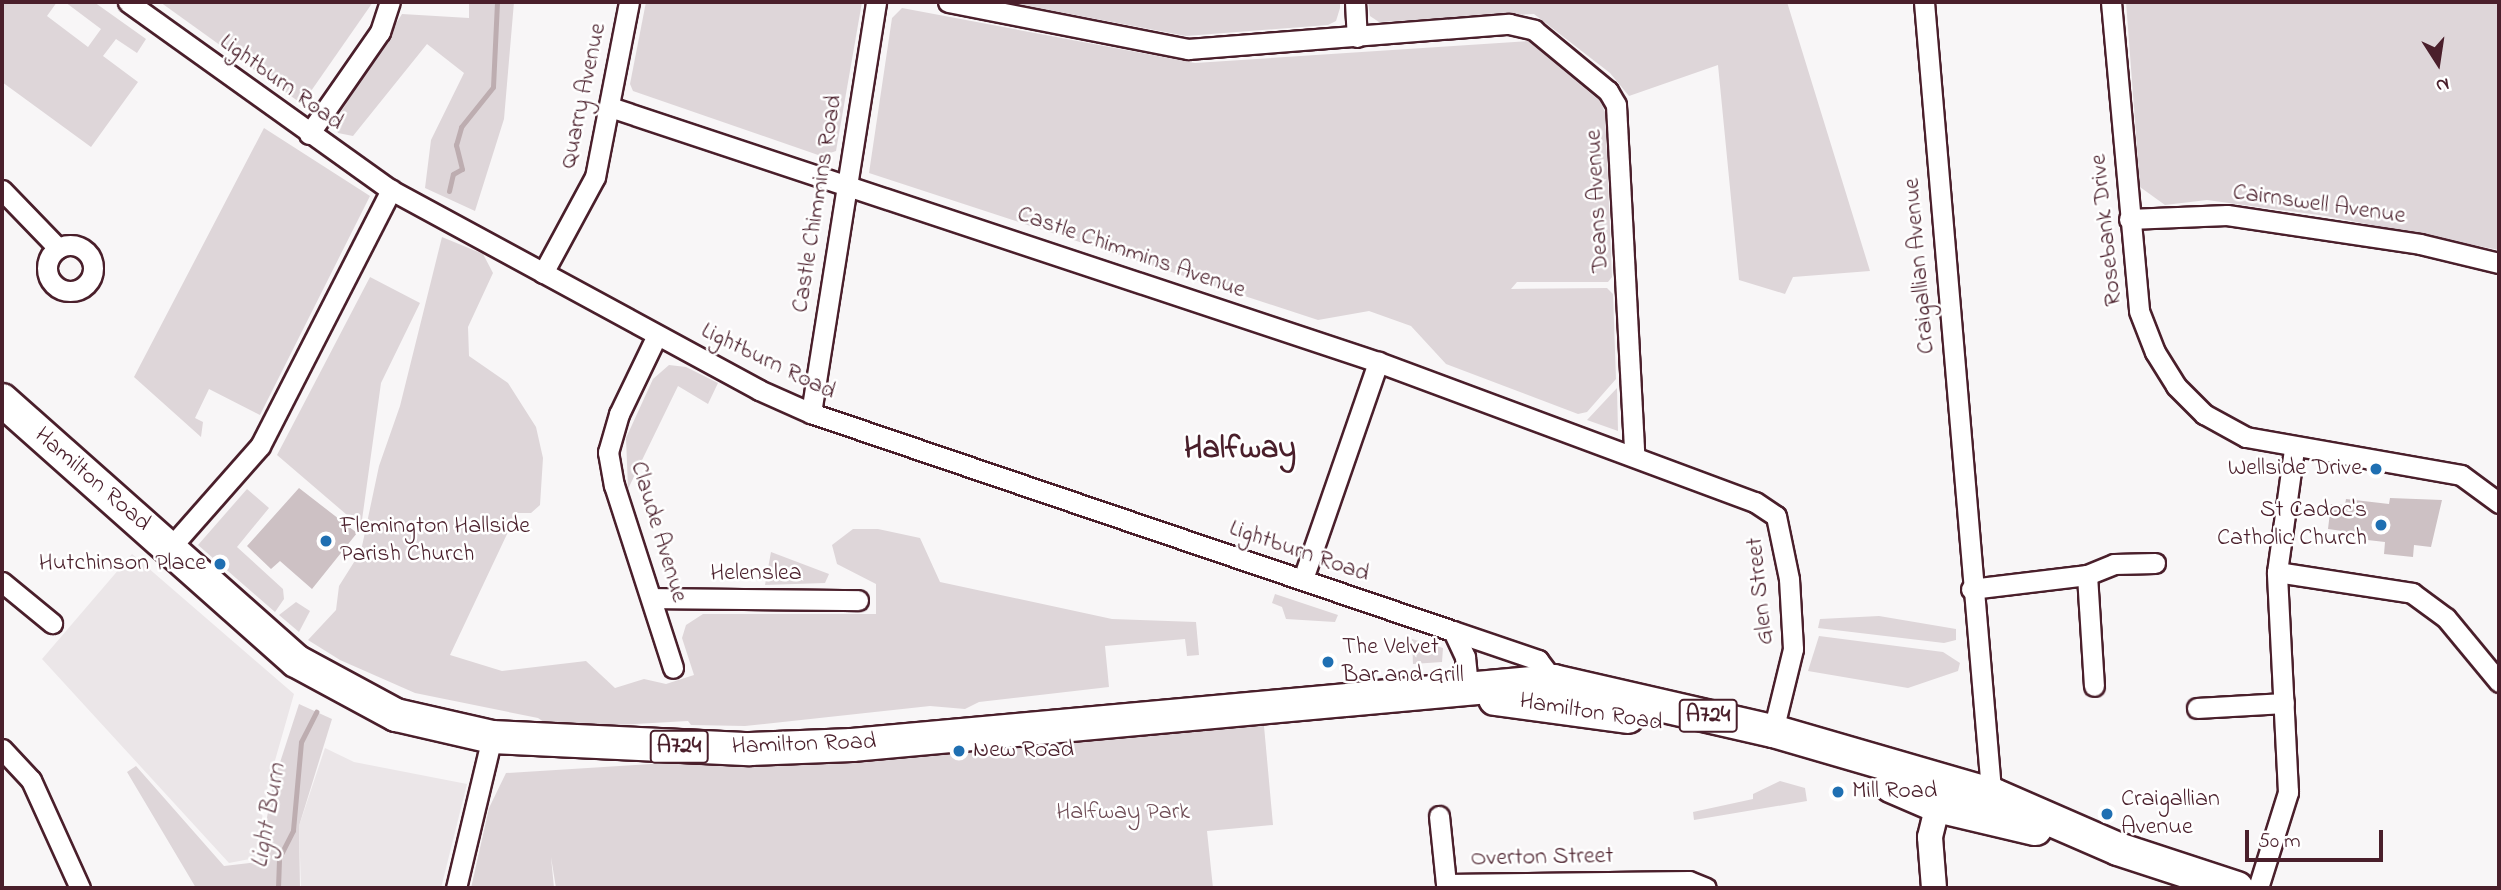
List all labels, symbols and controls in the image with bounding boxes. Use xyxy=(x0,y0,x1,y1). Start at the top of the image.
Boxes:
street label: Quarry Avenue xyxy=(555,21,613,171)
street label: Lightburn Road xyxy=(213,28,349,138)
north arrow xyxy=(2403,28,2473,98)
text: N xyxy=(2433,69,2452,99)
street label: Castle Chimmins Road xyxy=(787,93,849,315)
street label: Deans Avenue xyxy=(1580,129,1616,273)
street label: Rosebank Drive xyxy=(2085,153,2129,307)
street label: Craigallian Avenue xyxy=(1898,177,1942,355)
street label: Cairnswell Avenue xyxy=(2231,179,2407,231)
street label: Castle Chimmins Avenue xyxy=(1013,200,1249,306)
street label: Lightburn Road xyxy=(696,317,840,407)
street label: Hamilton Road xyxy=(28,422,156,538)
district label: Halfway xyxy=(1184,431,1296,469)
place label: Wellside Drive xyxy=(2228,455,2362,483)
street label: Claude Avenue xyxy=(623,458,693,606)
marker: Wellside Drive xyxy=(2368,461,2384,477)
place label: St Cadoc's Catholic Church xyxy=(2217,497,2367,553)
place label: Flemington Hallside Parish Church xyxy=(340,513,530,569)
street label: Lightburn Road xyxy=(1225,515,1373,589)
marker: St Cadoc's Catholic Church xyxy=(2373,517,2389,533)
marker: Flemington Hallside Parish Church xyxy=(318,533,334,549)
street label: Glen Street xyxy=(1741,536,1781,646)
place label: Hutchinson Place xyxy=(39,550,206,578)
marker: Hutchinson Place xyxy=(212,556,228,572)
street label: Helenslea xyxy=(710,560,802,588)
place label: The Velvet Bar and Grill xyxy=(1342,634,1464,690)
marker: The Velvet Bar and Grill xyxy=(1320,654,1336,670)
street label: Hamilton Road xyxy=(1517,687,1665,739)
road number: A724 xyxy=(1678,696,1738,736)
road number: A724 xyxy=(649,727,709,766)
street label: Hamilton Road xyxy=(731,728,877,762)
place label: New Road xyxy=(973,737,1074,765)
marker: New Road xyxy=(951,743,967,759)
water label: Light Burn xyxy=(245,761,295,871)
place label: Mill Road xyxy=(1852,778,1937,806)
marker: Mill Road xyxy=(1830,784,1846,800)
place label: Craigallian Avenue xyxy=(2121,786,2220,842)
park label: Halfway Park xyxy=(1056,799,1190,827)
marker: Craigallian Avenue xyxy=(2099,806,2115,822)
scale bar xyxy=(2249,816,2387,860)
text: 50 m xyxy=(2258,827,2301,857)
street label: Overton Street xyxy=(1470,842,1614,874)

